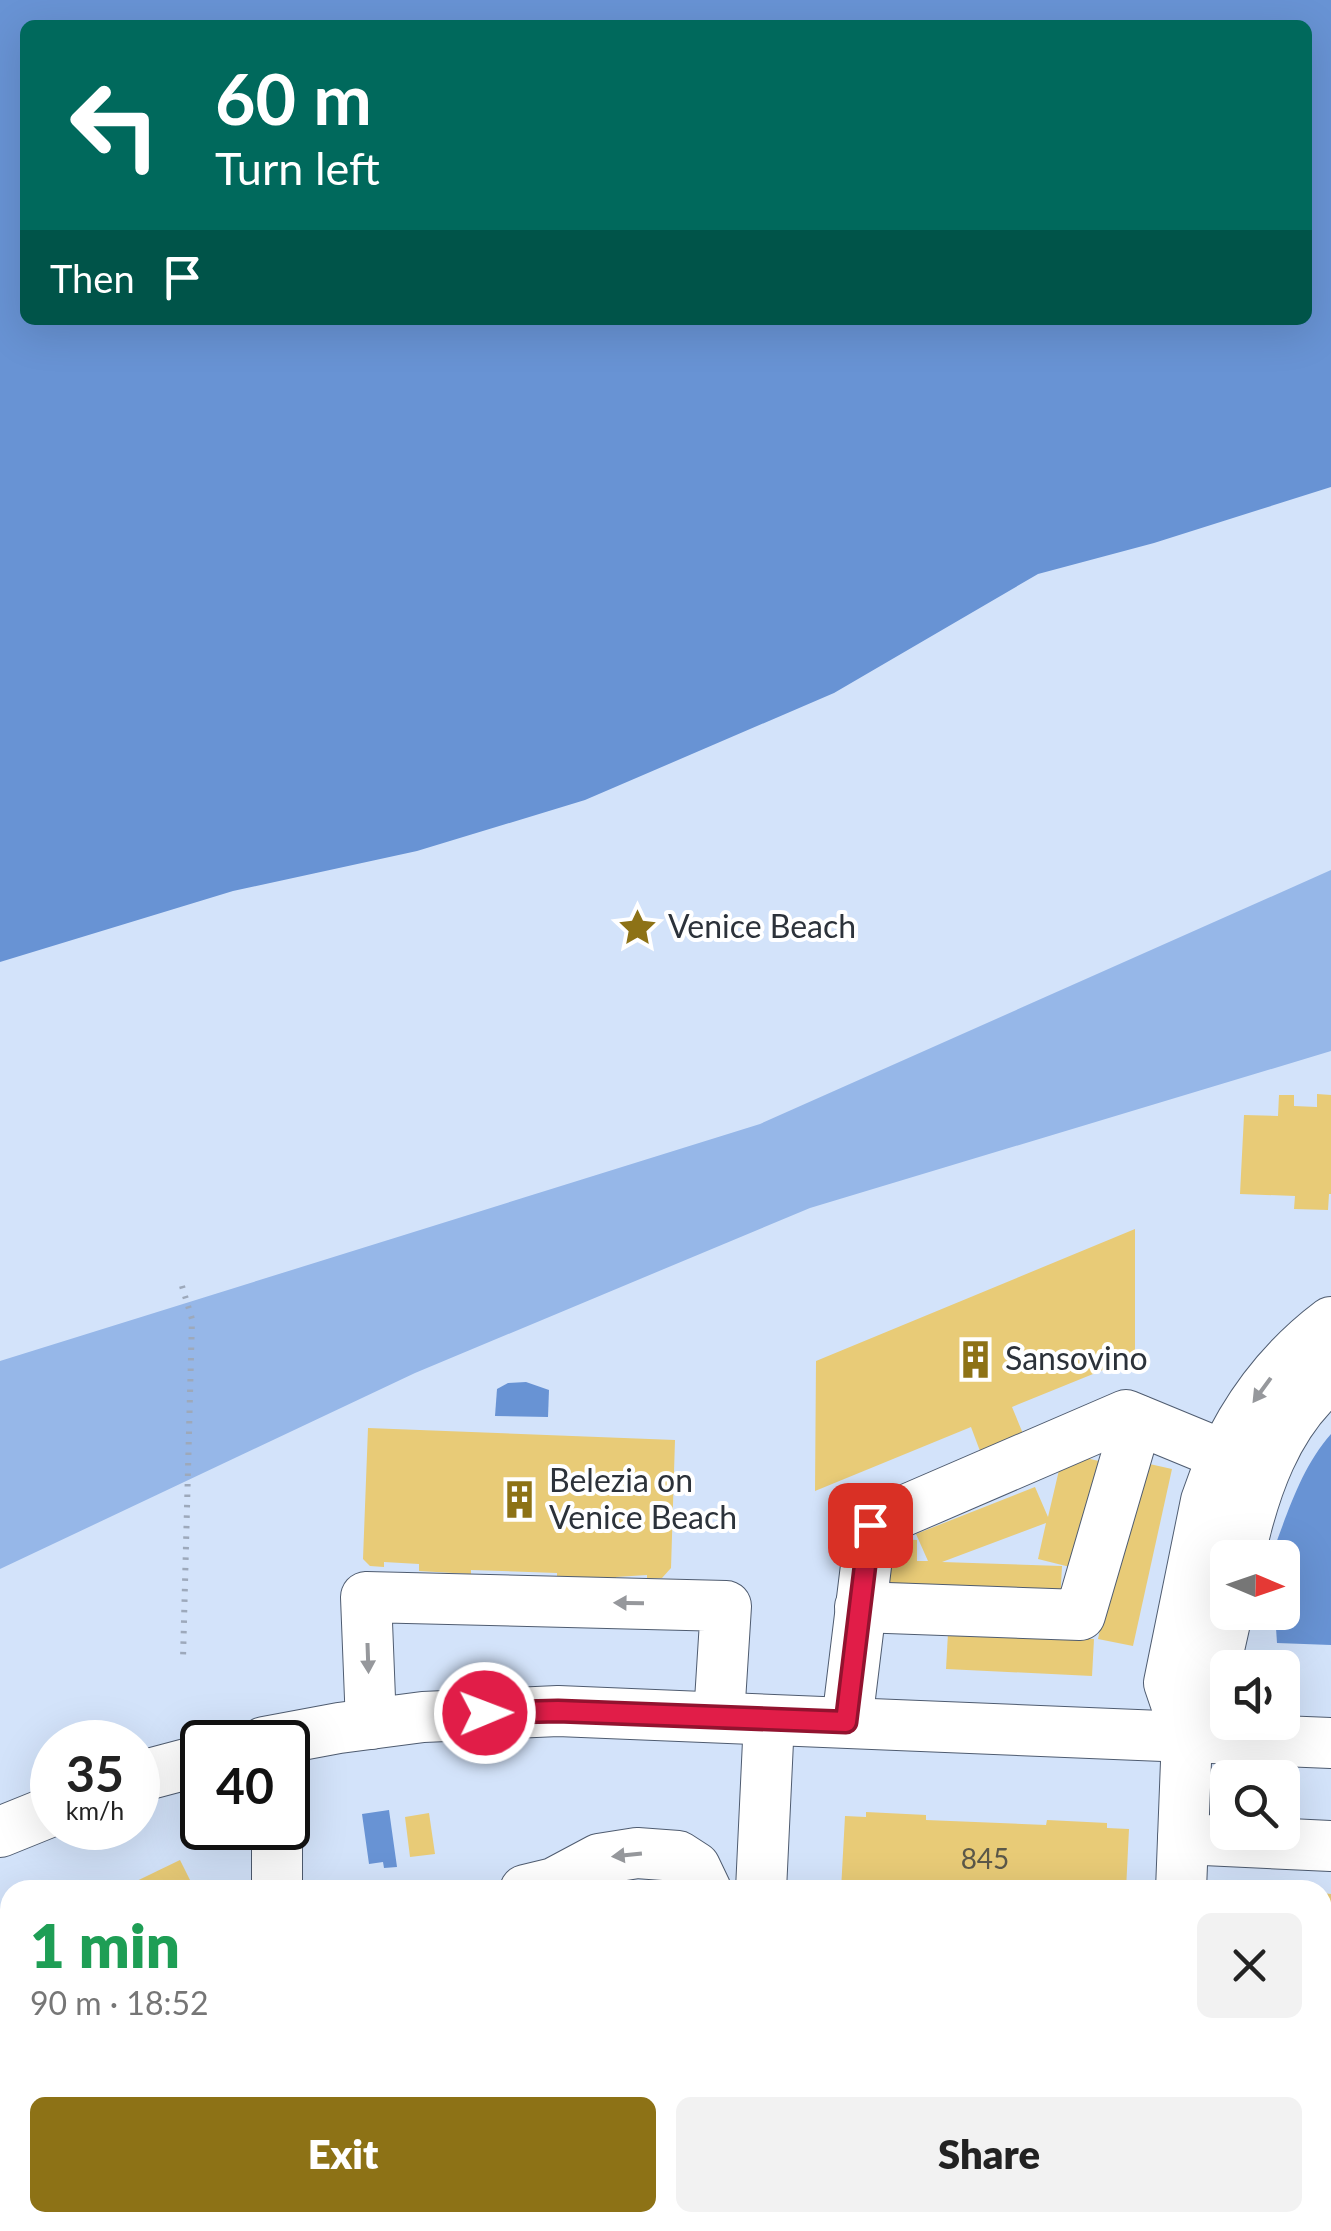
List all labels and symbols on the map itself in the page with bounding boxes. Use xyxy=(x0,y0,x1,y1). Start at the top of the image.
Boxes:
place icon: Venice Beach xyxy=(617,906,659,948)
place label: Venice Beach xyxy=(668,906,856,945)
building icon: Sansovino xyxy=(954,1338,996,1380)
place label: Sansovino xyxy=(1005,1338,1148,1377)
one-way arrow xyxy=(1253,1377,1272,1403)
place label: Belezia on Venice Beach xyxy=(549,1460,737,1536)
building icon: Belezia on Venice Beach xyxy=(498,1478,540,1520)
pin xyxy=(828,1483,913,1568)
north arrow xyxy=(1210,1540,1300,1630)
one-way arrow xyxy=(612,1595,644,1611)
one-way arrow xyxy=(360,1643,376,1675)
position arrow xyxy=(433,1661,537,1765)
speed limit sign: 40 xyxy=(180,1720,310,1850)
house number: 845 xyxy=(961,1841,1009,1875)
one-way arrow xyxy=(610,1848,642,1864)

